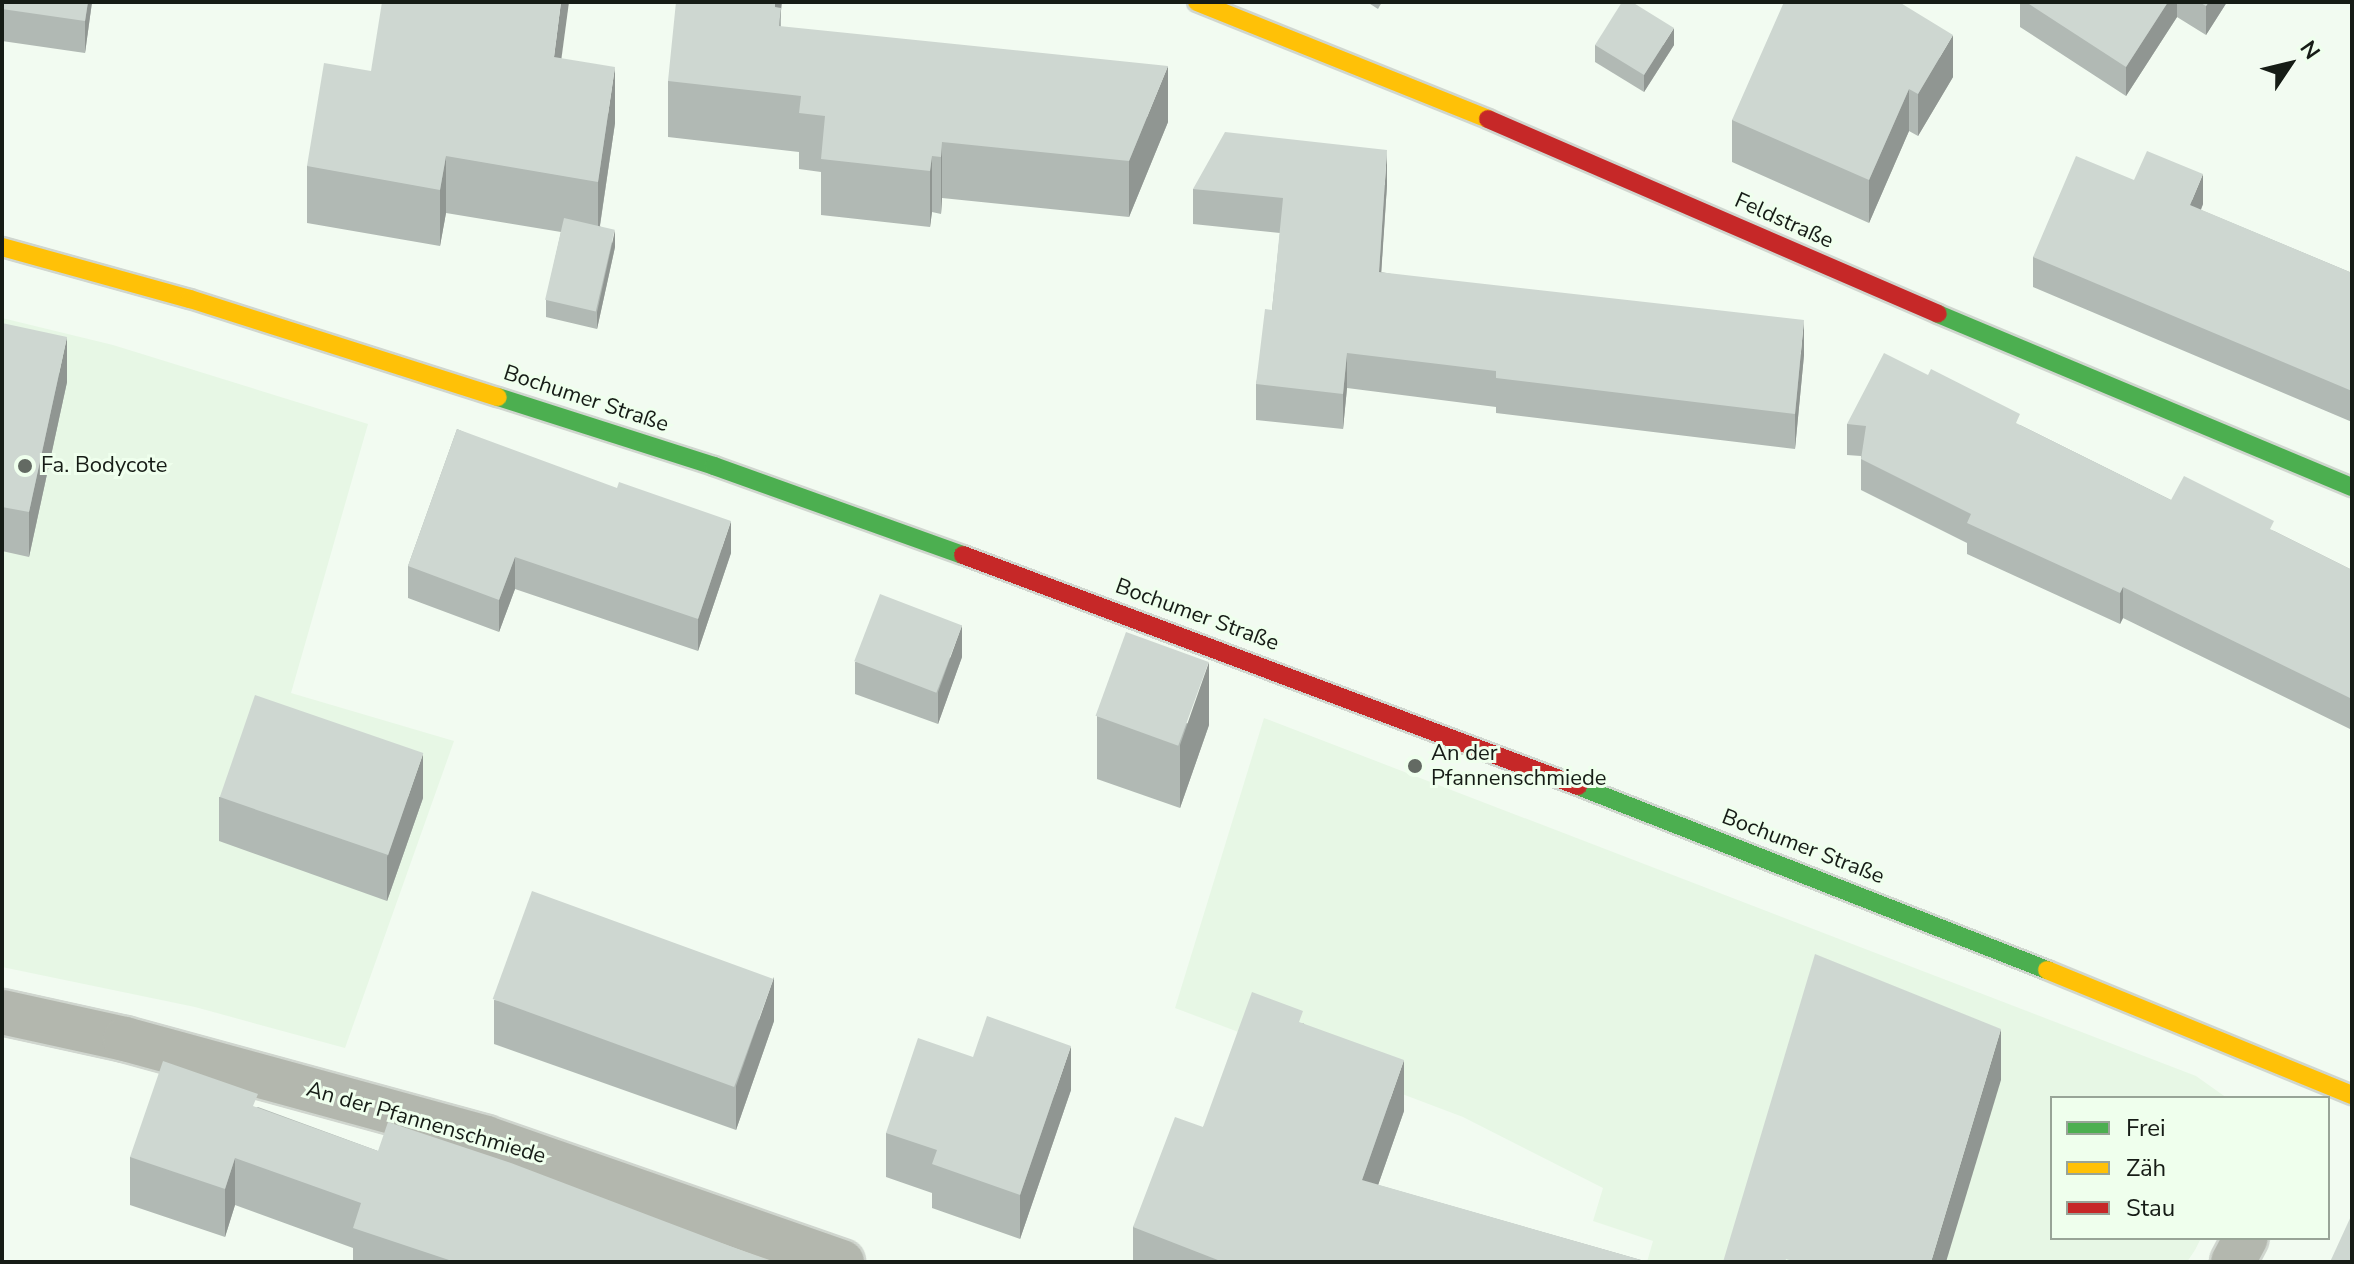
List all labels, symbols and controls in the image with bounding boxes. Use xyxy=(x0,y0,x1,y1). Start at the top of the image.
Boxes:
north arrow xyxy=(2250,24,2330,104)
text: N xyxy=(2293,35,2327,66)
street label: Feldstraße xyxy=(1730,188,1838,254)
street label: Bochumer Straße xyxy=(500,360,672,438)
place label: Fa. Bodycote xyxy=(41,453,167,479)
marker: Fa. Bodycote xyxy=(16,457,34,475)
street label: Bochumer Straße xyxy=(1112,573,1282,657)
place label: An der Pfannenschmiede xyxy=(1431,740,1606,792)
marker: An der Pfannenschmiede xyxy=(1406,757,1424,775)
street label: Bochumer Straße xyxy=(1718,804,1888,890)
street label: An der Pfannenschmiede xyxy=(303,1076,549,1170)
legend xyxy=(2050,1096,2330,1240)
text: Frei xyxy=(2126,1112,2166,1144)
text: Zäh xyxy=(2126,1152,2166,1184)
text: Stau xyxy=(2126,1192,2175,1224)

